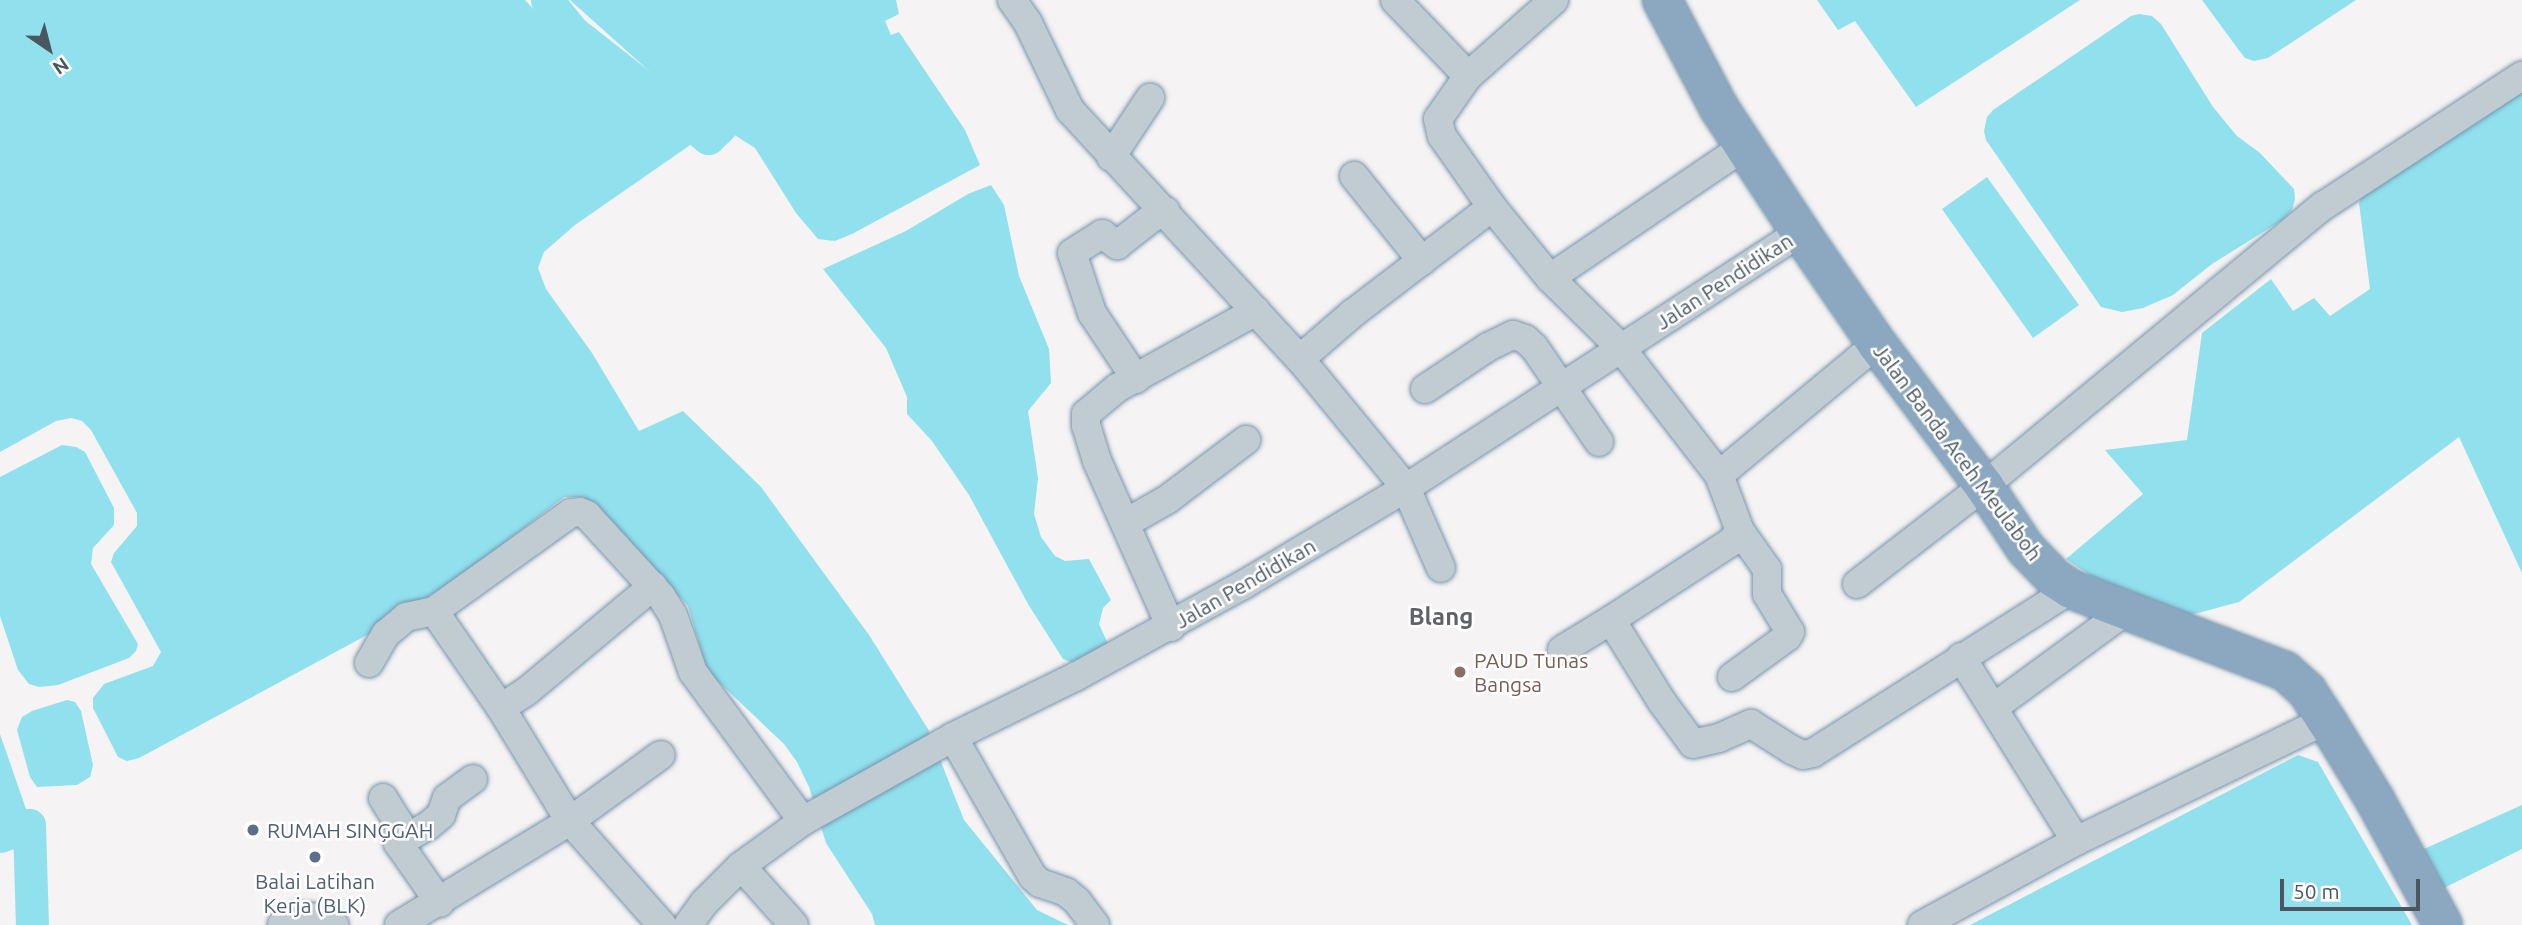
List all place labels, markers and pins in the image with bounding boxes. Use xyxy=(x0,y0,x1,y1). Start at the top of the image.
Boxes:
place label: PAUD Tunas Bangsa xyxy=(1474,647,1588,697)
marker: PAUD Tunas Bangsa xyxy=(1452,664,1468,680)
place label: RUMAH SINĢGAH xyxy=(267,817,433,843)
marker: RUMAH SINĢGAH xyxy=(245,822,261,838)
marker: Balai Latihan Kerja (BLK) xyxy=(307,849,323,865)
place label: Balai Latihan Kerja (BLK) xyxy=(255,868,375,918)

